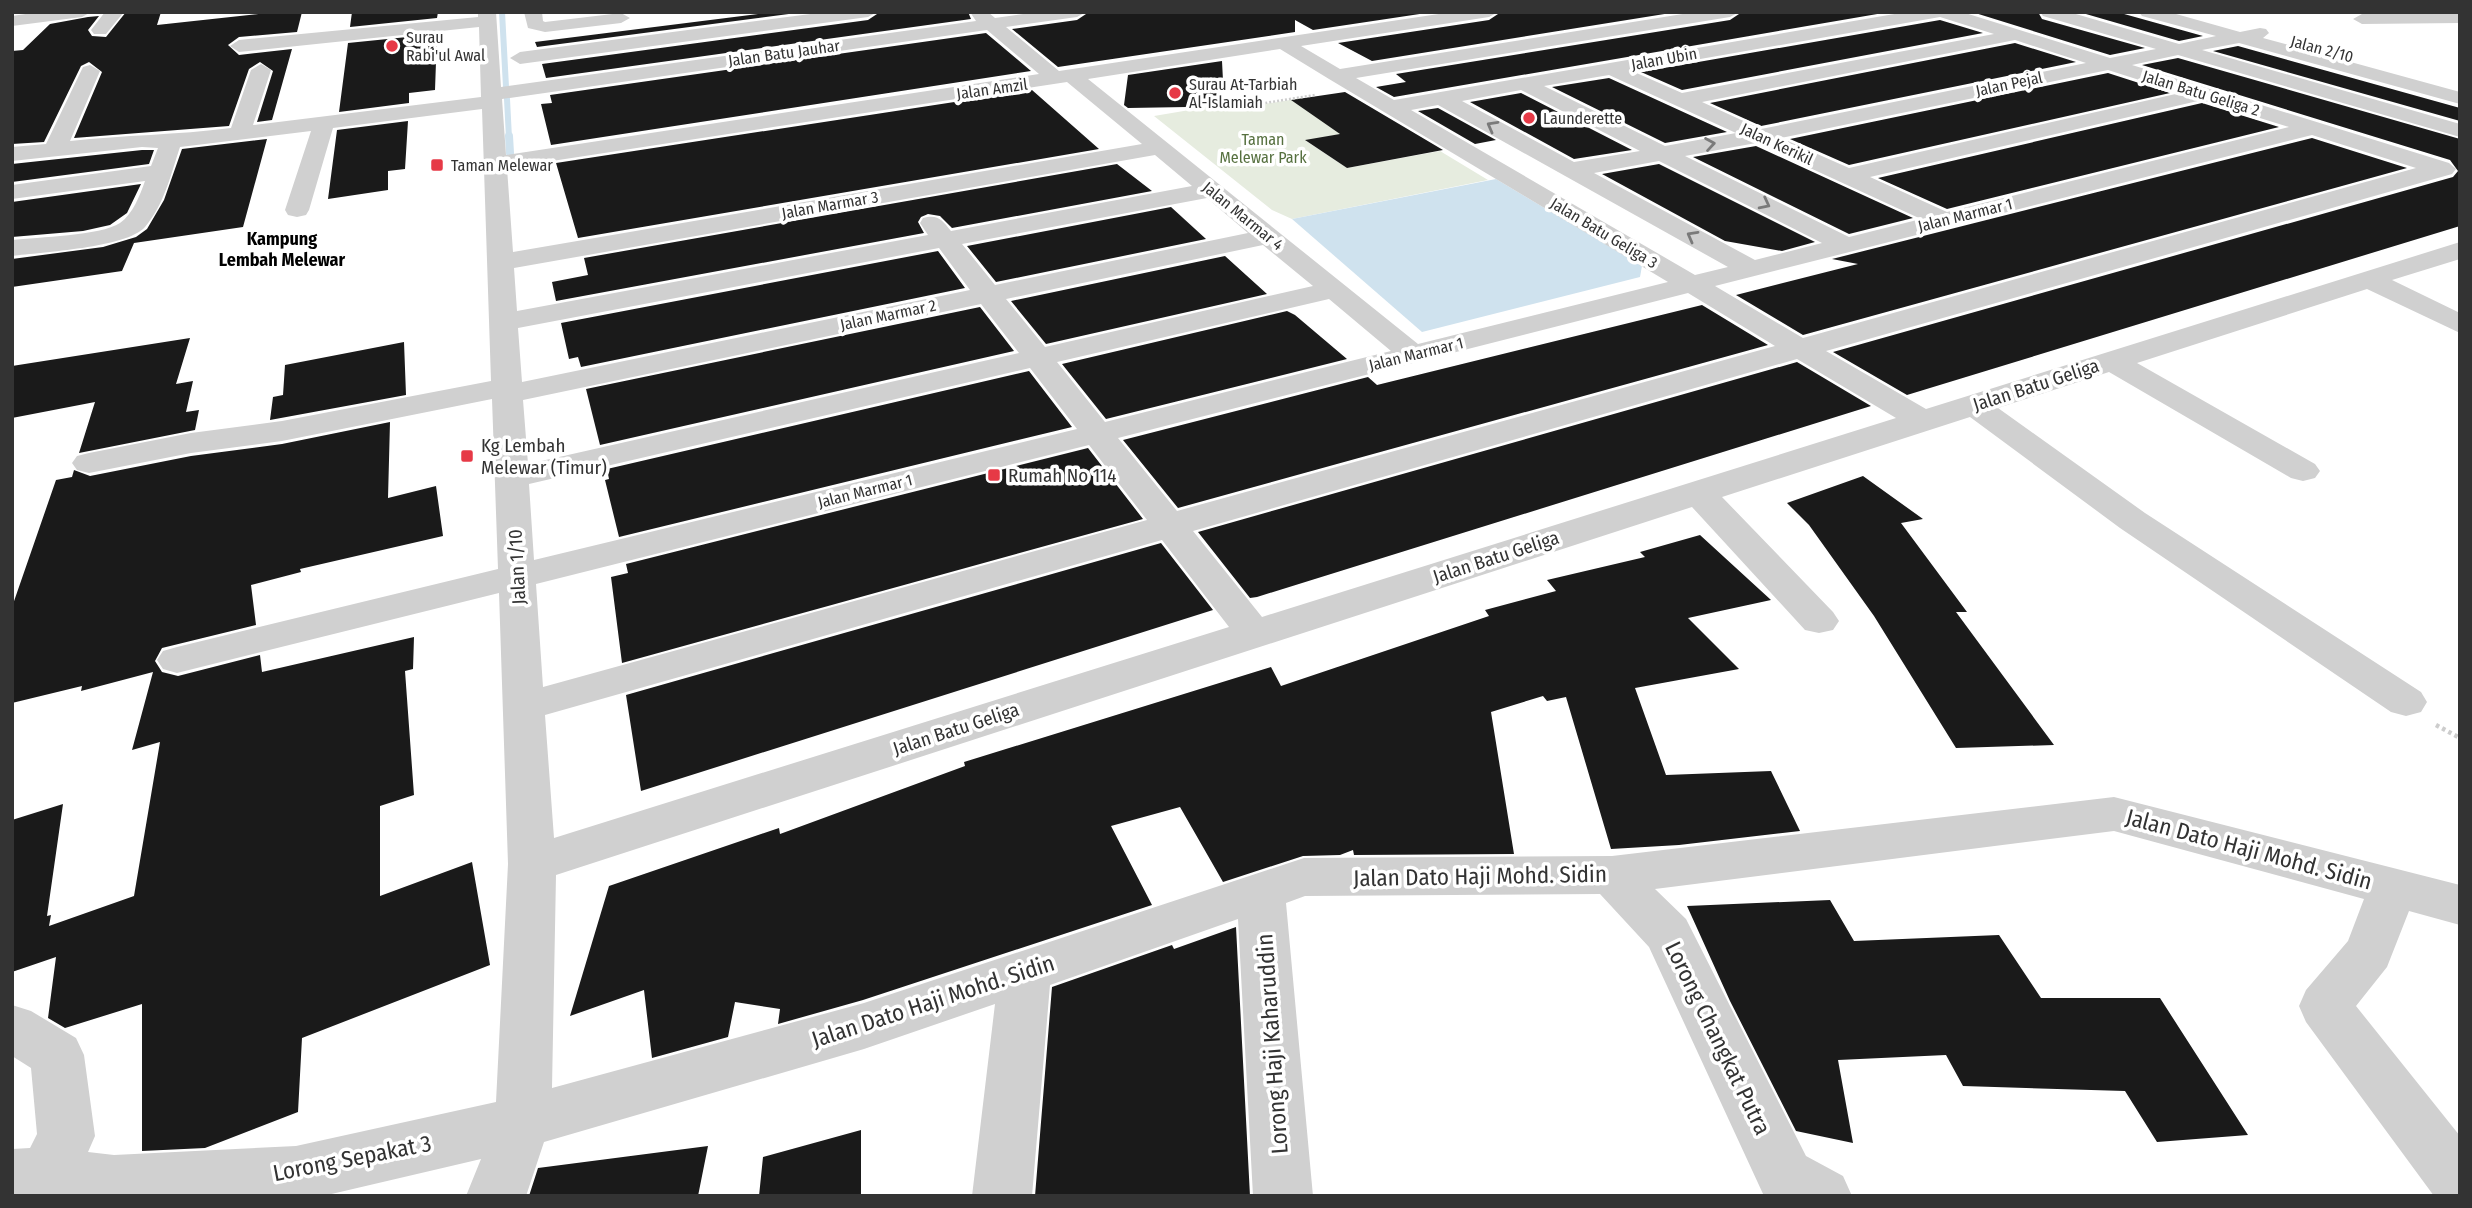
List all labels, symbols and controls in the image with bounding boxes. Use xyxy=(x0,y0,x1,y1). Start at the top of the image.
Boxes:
place label: Surau Rabi'ul Awal xyxy=(406,28,485,65)
street label: Jalan 2/10 xyxy=(2288,31,2356,67)
street label: Jalan Batu Jauhar xyxy=(727,36,841,70)
marker: Surau Rabi'ul Awal xyxy=(384,38,400,54)
street label: Jalan Ubin xyxy=(1630,44,1698,74)
street label: Jalan Batu Geliga 2 xyxy=(2140,66,2262,120)
street label: Jalan Pejal xyxy=(1974,68,2044,100)
street label: Jalan Amzil xyxy=(955,75,1029,103)
place label: Surau At-Tarbiah Al-Islamiah xyxy=(1189,75,1297,112)
marker: Surau At-Tarbiah Al-Islamiah xyxy=(1167,85,1183,101)
place label: Launderette xyxy=(1543,109,1622,128)
marker: Launderette xyxy=(1521,110,1537,126)
street label: Jalan Kerikil xyxy=(1738,119,1816,169)
one-way arrow xyxy=(1487,121,1500,134)
park label: Taman Melewar Park xyxy=(1219,130,1307,167)
one-way arrow xyxy=(1704,137,1715,152)
place label: Taman Melewar xyxy=(451,156,553,175)
marker: Taman Melewar xyxy=(429,157,445,173)
street label: Jalan Marmar 4 xyxy=(1199,178,1287,254)
street label: Jalan Marmar 3 xyxy=(780,187,880,223)
street label: Jalan Batu Geliga 3 xyxy=(1547,194,1661,272)
street label: Jalan Marmar 1 xyxy=(1916,194,2014,236)
one-way arrow xyxy=(1758,196,1770,210)
district label: Kampung Lembah Melewar xyxy=(219,228,346,271)
one-way arrow xyxy=(1686,231,1699,245)
street label: Jalan Marmar 2 xyxy=(838,296,938,334)
street label: Jalan Marmar 1 xyxy=(1367,333,1465,375)
street label: Jalan Batu Geliga xyxy=(1970,354,2102,416)
place label: Kg Lembah Melewar (Timur) xyxy=(481,434,607,479)
marker: Kg Lembah Melewar (Timur) xyxy=(459,448,475,464)
place label: Rumah No 114 xyxy=(1008,464,1116,487)
marker: Rumah No 114 xyxy=(986,467,1002,483)
street label: Jalan Marmar 1 xyxy=(816,470,914,512)
street label: Jalan Batu Geliga xyxy=(1430,526,1562,588)
street label: Jalan 1/10 xyxy=(504,529,530,605)
street label: Jalan Batu Geliga xyxy=(890,698,1022,760)
street label: Jalan Dato Haji Mohd. Sidin xyxy=(2123,803,2375,895)
street label: Jalan Dato Haji Mohd. Sidin xyxy=(1353,860,1607,892)
street label: Lorong Haji Kaharuddin xyxy=(1250,933,1294,1155)
street label: Lorong Changkat Putra xyxy=(1659,937,1777,1139)
street label: Jalan Dato Haji Mohd. Sidin xyxy=(808,948,1058,1054)
street label: Lorong Sepakat 3 xyxy=(270,1129,434,1187)

